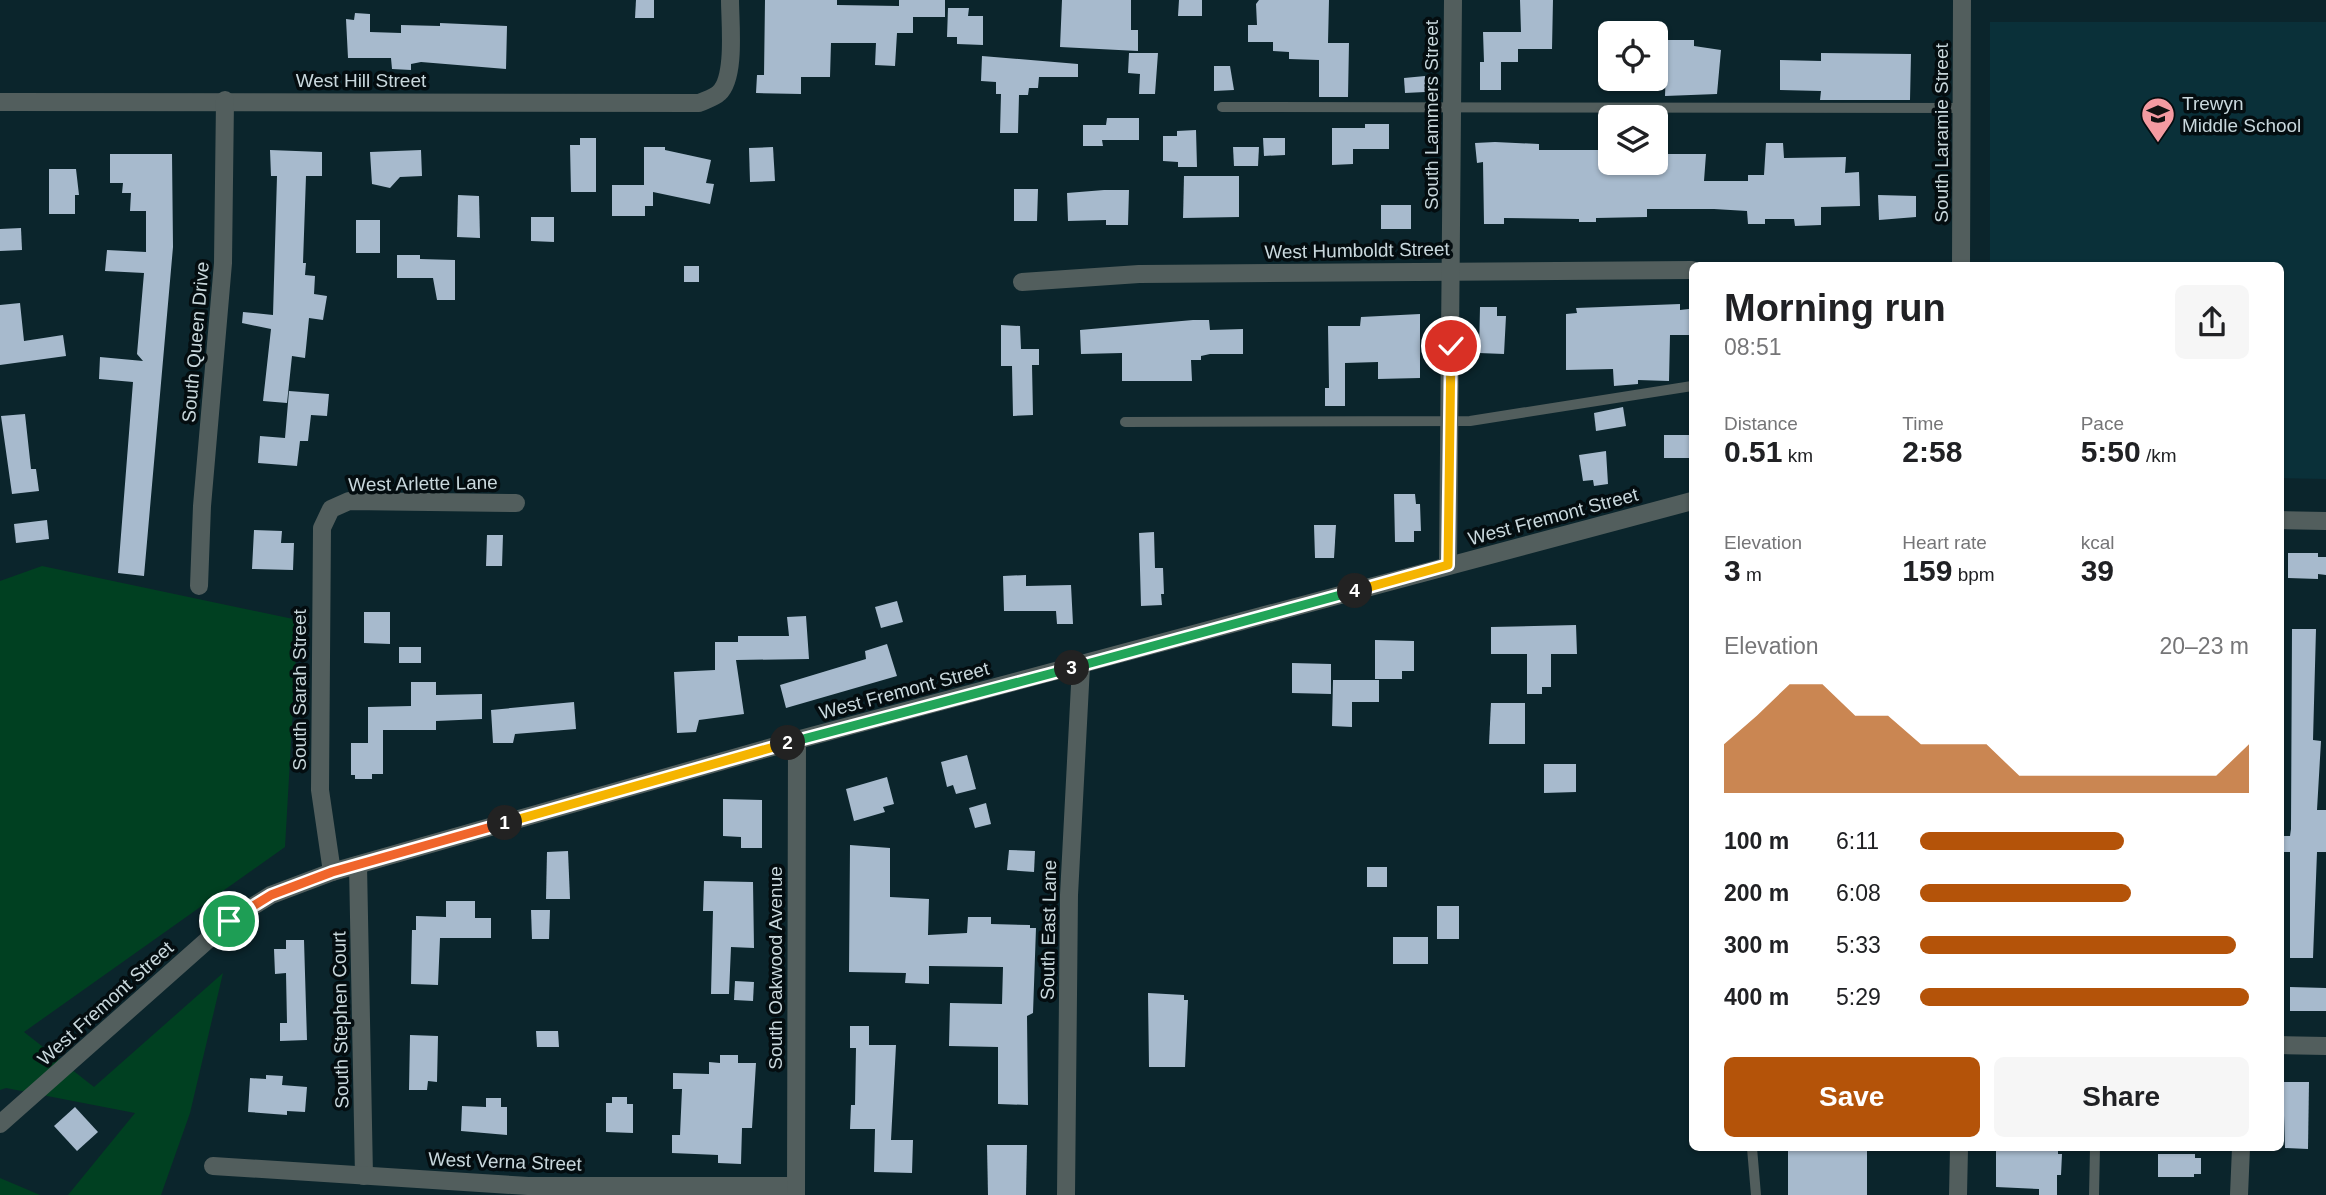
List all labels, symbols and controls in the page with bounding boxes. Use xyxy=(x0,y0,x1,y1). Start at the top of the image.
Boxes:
street label: South Lammers Street xyxy=(1421,19,1442,210)
map controls xyxy=(1598,21,1668,175)
button: locate xyxy=(1598,21,1668,91)
street label: South Laramie Street xyxy=(1931,43,1952,223)
street label: West Hill Street xyxy=(296,70,427,91)
place label: Trewyn Middle School xyxy=(2182,93,2301,136)
school or university icon: Trewyn Middle School xyxy=(2139,95,2177,144)
button: layers xyxy=(1598,105,1668,175)
street label: West Humboldt Street xyxy=(1264,238,1451,263)
street label: South Queen Drive xyxy=(178,261,213,423)
button: share xyxy=(2175,285,2249,359)
text: Morning run xyxy=(1724,287,1946,329)
pin xyxy=(1421,316,1481,376)
icon: check xyxy=(1432,327,1470,365)
text: 08:51 xyxy=(1724,334,1782,360)
text: Distance xyxy=(1724,413,1798,434)
text: Time xyxy=(1902,413,1944,434)
text: Pace xyxy=(2081,413,2124,434)
text: 0.51 xyxy=(1724,435,1782,468)
text: 2:58 xyxy=(1902,435,1962,468)
text: 5:50 xyxy=(2081,435,2141,468)
text: km xyxy=(1782,445,1813,466)
text: /km xyxy=(2141,445,2177,466)
street label: West Arlette Lane xyxy=(348,472,498,495)
street label: West Fremont Street xyxy=(1466,484,1641,549)
text: Elevation xyxy=(1724,532,1802,553)
text: Heart rate xyxy=(1902,532,1987,553)
text: kcal xyxy=(2081,532,2114,553)
text: 3 xyxy=(1724,554,1741,587)
text: 159 xyxy=(1902,554,1952,587)
text: 39 xyxy=(2081,554,2114,587)
text: m xyxy=(1741,564,1762,585)
text: bpm xyxy=(1952,564,1995,585)
pin: 4 xyxy=(1338,574,1372,608)
text: 4 xyxy=(1349,580,1360,601)
street label: South Sarah Street xyxy=(289,608,310,771)
text: Elevation xyxy=(1724,633,1819,659)
text: 20–23 m xyxy=(2159,633,2249,659)
pin: 3 xyxy=(1054,650,1090,686)
text: 3 xyxy=(1066,657,1077,678)
street label: West Fremont Street xyxy=(817,658,992,723)
pin: 2 xyxy=(770,726,806,760)
text: 2 xyxy=(782,732,793,753)
pin: 1 xyxy=(488,806,522,840)
text: 1 xyxy=(499,812,510,833)
text: 100 m xyxy=(1724,828,1789,854)
text: 6:11 xyxy=(1836,828,1879,854)
street label: South East Lane xyxy=(1037,860,1060,1000)
street label: South Oakwood Avenue xyxy=(765,866,786,1070)
text: 200 m xyxy=(1724,880,1789,906)
text: 6:08 xyxy=(1836,880,1881,906)
pin xyxy=(199,891,259,951)
icon: arrive xyxy=(210,902,248,940)
street label: South Stephen Court xyxy=(328,930,353,1109)
text: 300 m xyxy=(1724,932,1789,958)
text: 5:33 xyxy=(1836,932,1881,958)
street label: West Fremont Street xyxy=(33,937,178,1070)
text: 400 m xyxy=(1724,984,1789,1010)
text: 5:29 xyxy=(1836,984,1881,1010)
button: Save xyxy=(1724,1057,1980,1137)
button: Share xyxy=(1994,1057,2249,1137)
street label: West Verna Street xyxy=(428,1148,583,1175)

